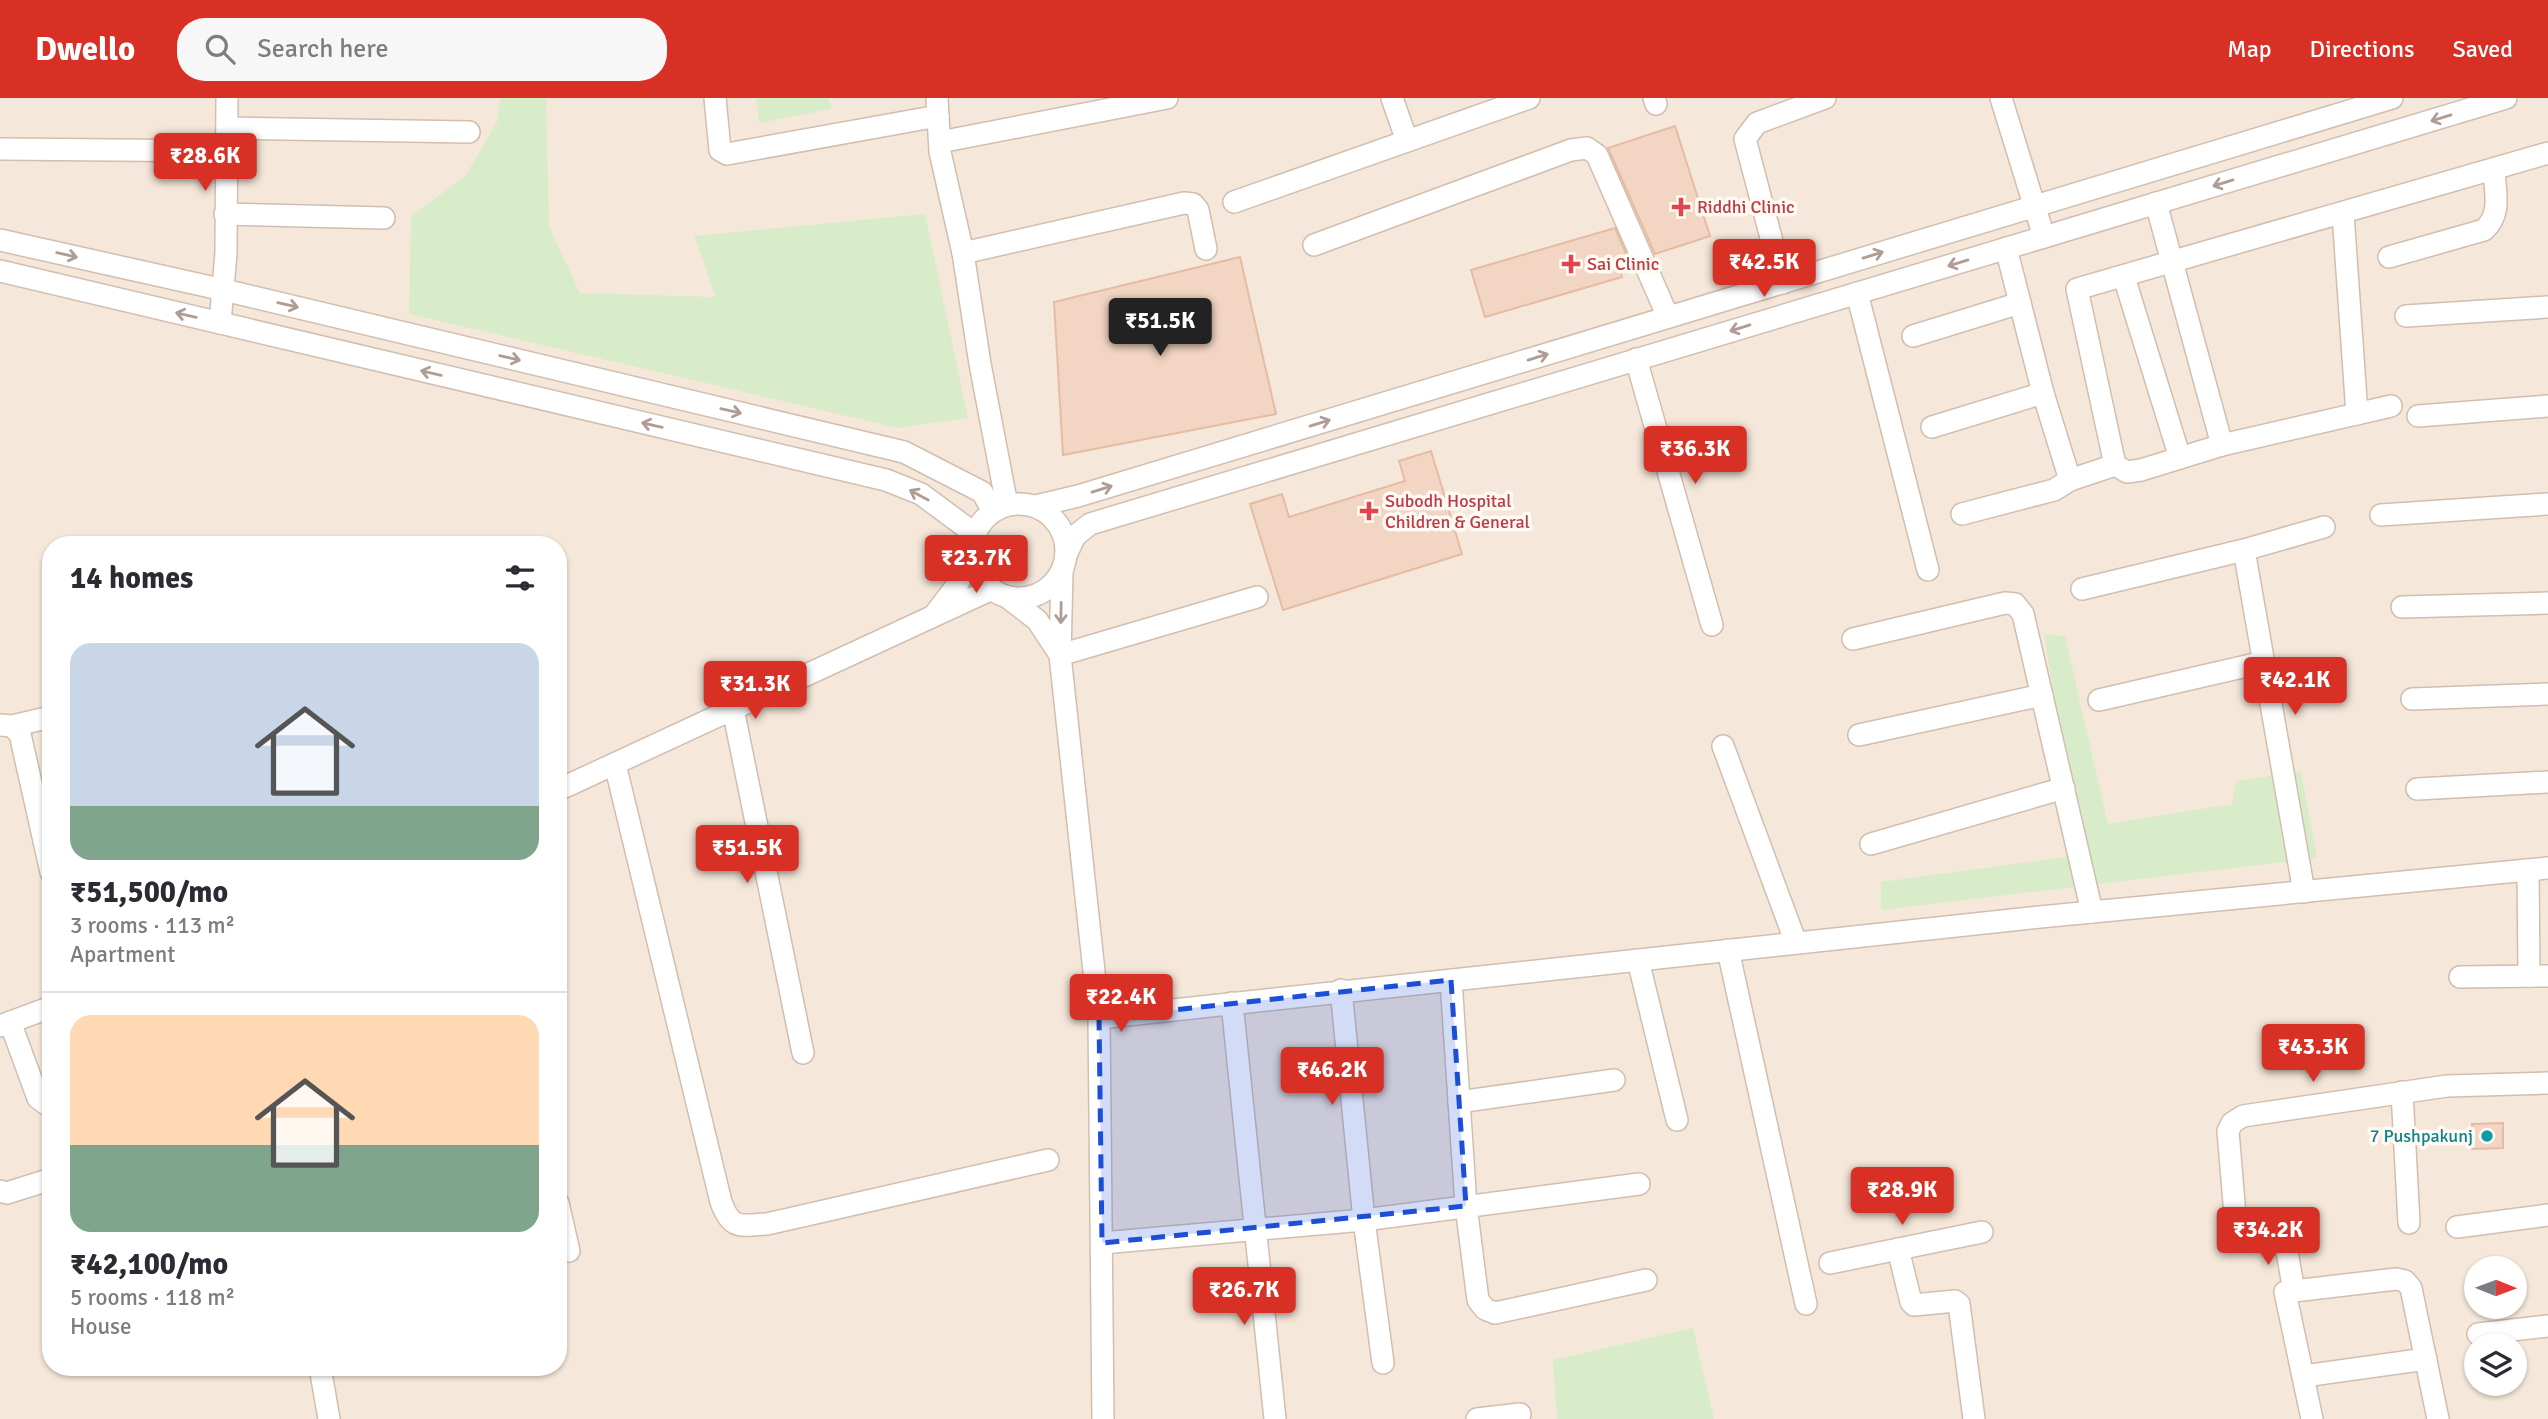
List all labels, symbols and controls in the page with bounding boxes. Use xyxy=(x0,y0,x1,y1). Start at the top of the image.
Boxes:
search box xyxy=(177,18,667,81)
text: Dwello xyxy=(35,29,135,70)
icon: search xyxy=(201,30,239,68)
text: Search here xyxy=(257,33,388,65)
text: Map xyxy=(2227,34,2272,64)
text: Directions xyxy=(2310,34,2415,64)
text: Saved xyxy=(2453,34,2513,64)
one-way arrow xyxy=(2430,112,2452,125)
pin: ₹28.6K xyxy=(148,134,262,193)
text: ₹28.6K xyxy=(170,141,240,170)
one-way arrow xyxy=(2212,177,2234,190)
place label: Riddhi Clinic xyxy=(1697,196,1795,218)
marker: Riddhi Clinic xyxy=(1671,197,1691,217)
pin: ₹42.5K xyxy=(1707,240,1821,299)
text: ₹42.5K xyxy=(1729,247,1799,276)
one-way arrow xyxy=(55,248,78,262)
one-way arrow xyxy=(1861,248,1883,261)
place label: Sai Clinic xyxy=(1587,253,1659,275)
marker: Sai Clinic xyxy=(1561,254,1581,274)
one-way arrow xyxy=(1948,257,1970,270)
one-way arrow xyxy=(276,299,299,313)
pin: ₹51.5K xyxy=(1103,299,1217,358)
text: ₹51.5K xyxy=(1125,306,1195,335)
one-way arrow xyxy=(175,308,198,321)
one-way arrow xyxy=(1730,323,1752,336)
one-way arrow xyxy=(1526,349,1548,362)
one-way arrow xyxy=(498,352,521,365)
one-way arrow xyxy=(420,366,443,379)
one-way arrow xyxy=(719,405,742,418)
one-way arrow xyxy=(1309,415,1331,428)
one-way arrow xyxy=(642,418,664,431)
pin: ₹36.3K xyxy=(1638,426,1752,486)
text: ₹36.3K xyxy=(1660,434,1730,463)
one-way arrow xyxy=(1091,481,1113,494)
one-way arrow xyxy=(910,488,930,502)
place label: Subodh Hospital Children & General xyxy=(1385,490,1530,533)
marker: Subodh Hospital Children & General xyxy=(1359,501,1379,521)
pin: ₹23.7K xyxy=(919,536,1033,595)
text: ₹23.7K xyxy=(941,543,1011,572)
icon: filters xyxy=(501,559,539,597)
text: 14 homes xyxy=(70,560,193,597)
one-way arrow xyxy=(1054,601,1068,624)
pin: ₹42.1K xyxy=(2238,658,2352,717)
pin: ₹31.3K xyxy=(698,662,812,721)
text: ₹42.1K xyxy=(2260,665,2330,694)
text: ₹31.3K xyxy=(720,669,790,698)
icon: home xyxy=(242,688,368,814)
pin: ₹51.5K xyxy=(690,826,804,885)
text: ₹51.5K xyxy=(712,833,782,862)
text: ₹51,500/mo xyxy=(70,874,228,911)
text: 3 rooms · 113 m² xyxy=(70,911,235,940)
text: Apartment xyxy=(70,940,175,969)
pin: ₹22.4K xyxy=(1064,974,1178,1034)
text: ₹22.4K xyxy=(1086,982,1156,1011)
pin: ₹43.3K xyxy=(2256,1024,2370,1084)
text: ₹43.3K xyxy=(2278,1032,2348,1061)
pin: ₹46.2K xyxy=(1275,1048,1389,1107)
text: ₹46.2K xyxy=(1297,1055,1367,1084)
icon: home xyxy=(242,1060,368,1186)
place label: 7 Pushpakunj xyxy=(2370,1125,2473,1147)
marker: 7 Pushpakunj xyxy=(2479,1128,2495,1144)
pin: ₹28.9K xyxy=(1845,1168,1959,1227)
text: ₹28.9K xyxy=(1867,1175,1937,1204)
pin: ₹34.2K xyxy=(2211,1208,2325,1267)
text: ₹34.2K xyxy=(2233,1215,2303,1244)
text: ₹42,100/mo xyxy=(70,1246,228,1283)
north arrow xyxy=(2464,1256,2527,1320)
map controls xyxy=(2464,1256,2527,1396)
pin: ₹26.7K xyxy=(1187,1268,1301,1327)
text: ₹26.7K xyxy=(1209,1275,1279,1304)
text: 5 rooms · 118 m² xyxy=(70,1283,235,1312)
text: House xyxy=(70,1312,132,1341)
button: layers xyxy=(2464,1333,2527,1396)

